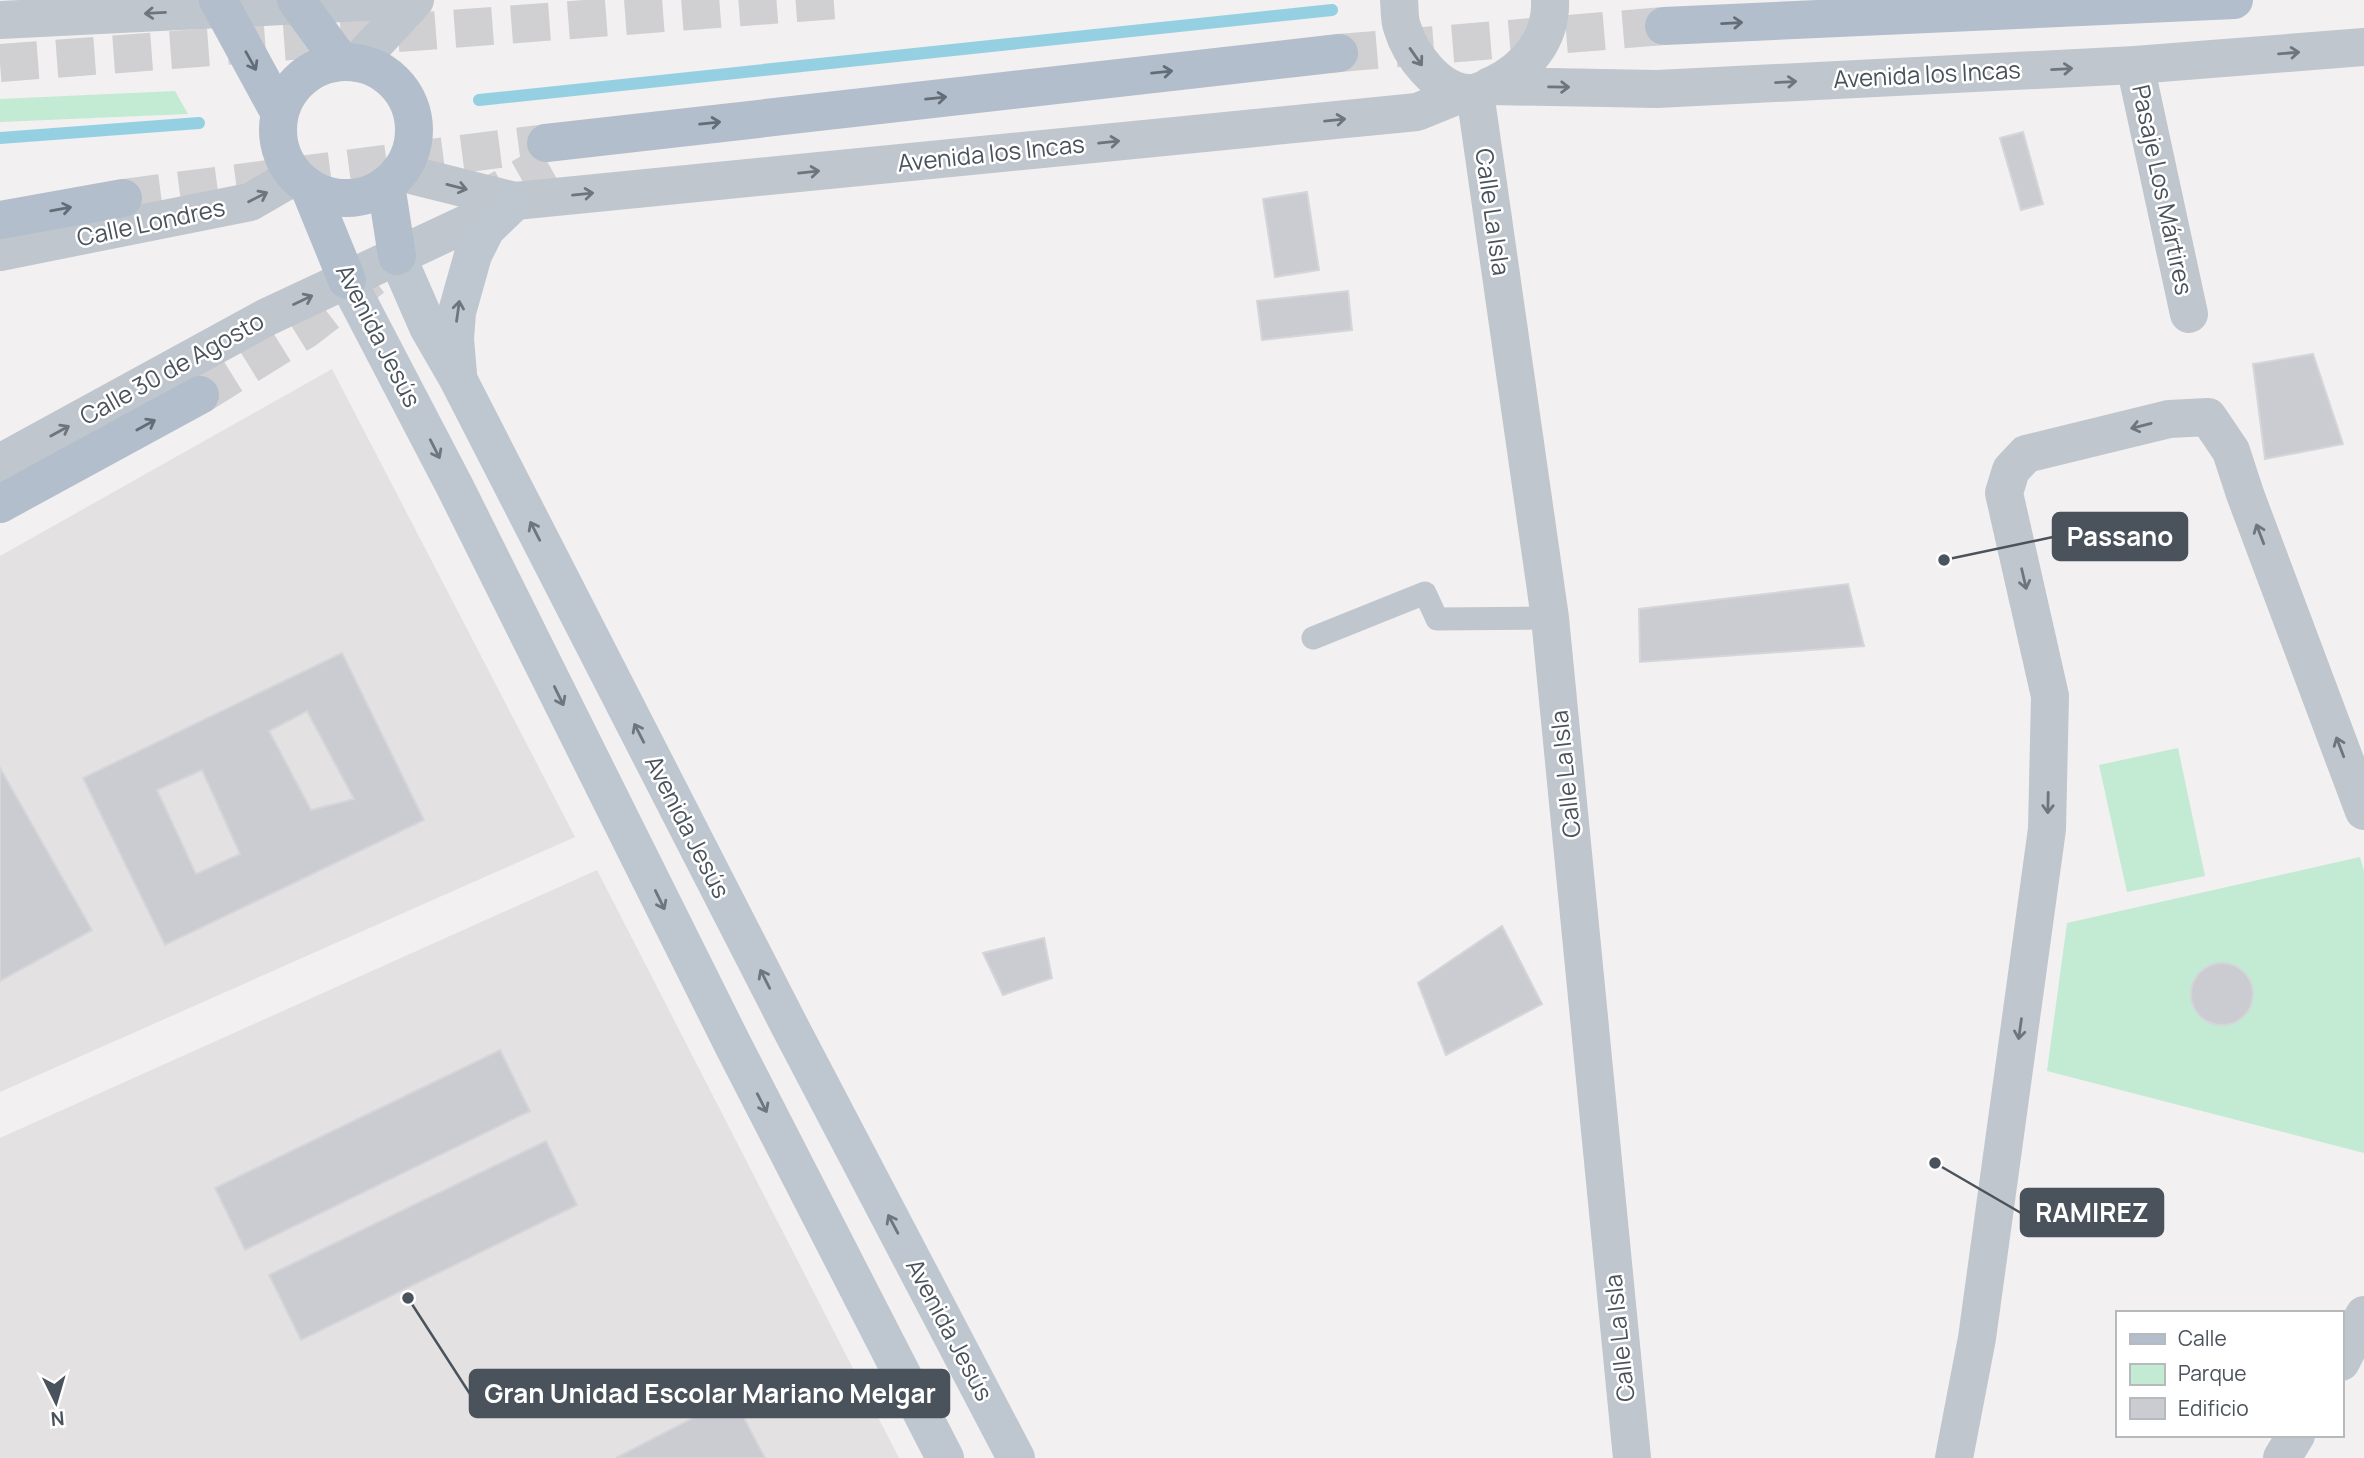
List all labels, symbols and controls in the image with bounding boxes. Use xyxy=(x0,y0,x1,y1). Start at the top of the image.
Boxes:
one-way arrow xyxy=(144,7,167,20)
one-way arrow xyxy=(1720,16,1743,29)
one-way arrow xyxy=(2277,46,2300,59)
one-way arrow xyxy=(1409,47,1423,66)
one-way arrow xyxy=(244,51,258,71)
street label: Avenida los Incas xyxy=(1832,52,2022,95)
one-way arrow xyxy=(2050,62,2073,75)
one-way arrow xyxy=(1150,66,1172,79)
one-way arrow xyxy=(1774,76,1797,89)
one-way arrow xyxy=(1547,80,1570,94)
street label: Pasaje Los Mártires xyxy=(2125,82,2202,298)
one-way arrow xyxy=(924,91,946,104)
one-way arrow xyxy=(1324,113,1346,126)
one-way arrow xyxy=(698,117,720,130)
street label: Avenida los Incas xyxy=(896,126,1086,179)
one-way arrow xyxy=(1097,135,1120,148)
street label: Calle La Isla xyxy=(1468,146,1519,278)
one-way arrow xyxy=(798,165,820,178)
one-way arrow xyxy=(445,181,468,194)
one-way arrow xyxy=(571,188,594,201)
one-way arrow xyxy=(247,189,268,203)
street label: Calle Londres xyxy=(74,190,228,253)
one-way arrow xyxy=(49,202,72,215)
street label: Avenida Jesús xyxy=(329,258,430,413)
one-way arrow xyxy=(292,293,314,306)
one-way arrow xyxy=(452,300,465,323)
street label: Calle 30 de Agosto xyxy=(73,303,269,432)
one-way arrow xyxy=(135,418,156,431)
one-way arrow xyxy=(2130,420,2153,433)
one-way arrow xyxy=(49,423,70,437)
one-way arrow xyxy=(428,438,442,459)
callout: Passano xyxy=(2053,513,2187,560)
text: Passano xyxy=(2067,518,2173,554)
one-way arrow xyxy=(528,521,542,542)
one-way arrow xyxy=(2253,523,2265,545)
one-way arrow xyxy=(2017,567,2031,590)
one-way arrow xyxy=(552,685,566,706)
street label: Calle La Isla xyxy=(1541,709,1588,840)
one-way arrow xyxy=(632,723,646,744)
one-way arrow xyxy=(2333,736,2345,758)
street label: Avenida Jesús xyxy=(638,749,739,904)
one-way arrow xyxy=(2041,792,2055,815)
one-way arrow xyxy=(654,889,668,910)
one-way arrow xyxy=(758,969,772,990)
one-way arrow xyxy=(2013,1017,2026,1040)
one-way arrow xyxy=(756,1092,770,1113)
callout: RAMIREZ xyxy=(2021,1189,2163,1236)
text: RAMIREZ xyxy=(2035,1194,2149,1230)
one-way arrow xyxy=(886,1214,900,1235)
street label: Avenida Jesús xyxy=(899,1252,1002,1406)
street label: Calle La Isla xyxy=(1595,1273,1642,1404)
legend xyxy=(2116,1311,2343,1437)
text: Calle xyxy=(2178,1324,2227,1352)
text: Parque xyxy=(2178,1359,2247,1387)
north arrow xyxy=(21,1367,91,1437)
callout: Gran Unidad Escolar Mariano Melgar xyxy=(470,1370,949,1417)
text: Gran Unidad Escolar Mariano Melgar xyxy=(484,1375,936,1411)
text: Edificio xyxy=(2178,1394,2249,1422)
text: N xyxy=(50,1405,65,1432)

